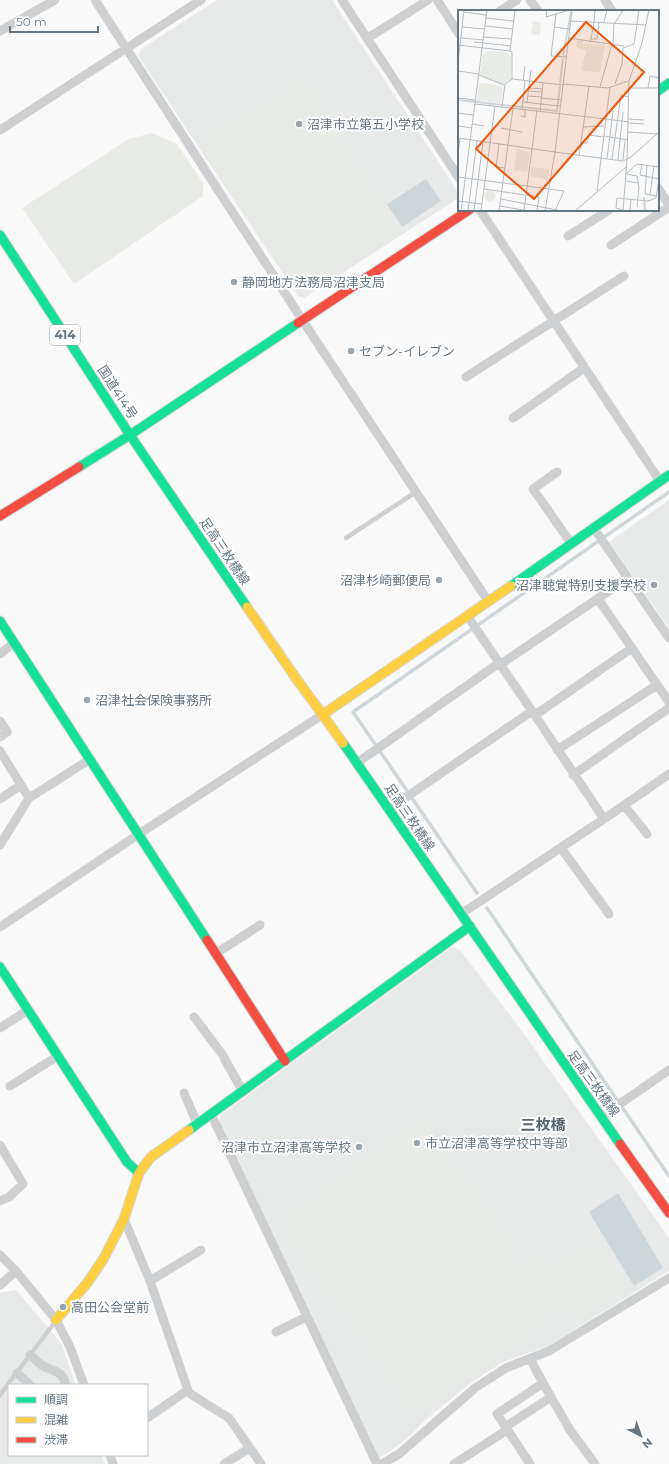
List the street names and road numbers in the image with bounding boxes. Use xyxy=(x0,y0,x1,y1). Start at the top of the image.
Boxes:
road number: 414 xyxy=(50,325,80,345)
street label: 国道414号 xyxy=(95,362,141,422)
street label: 足高三枚橋線 xyxy=(197,514,253,588)
street label: 足高三枚橋線 xyxy=(382,780,438,854)
street label: 足高三枚橋線 xyxy=(565,1047,623,1119)

